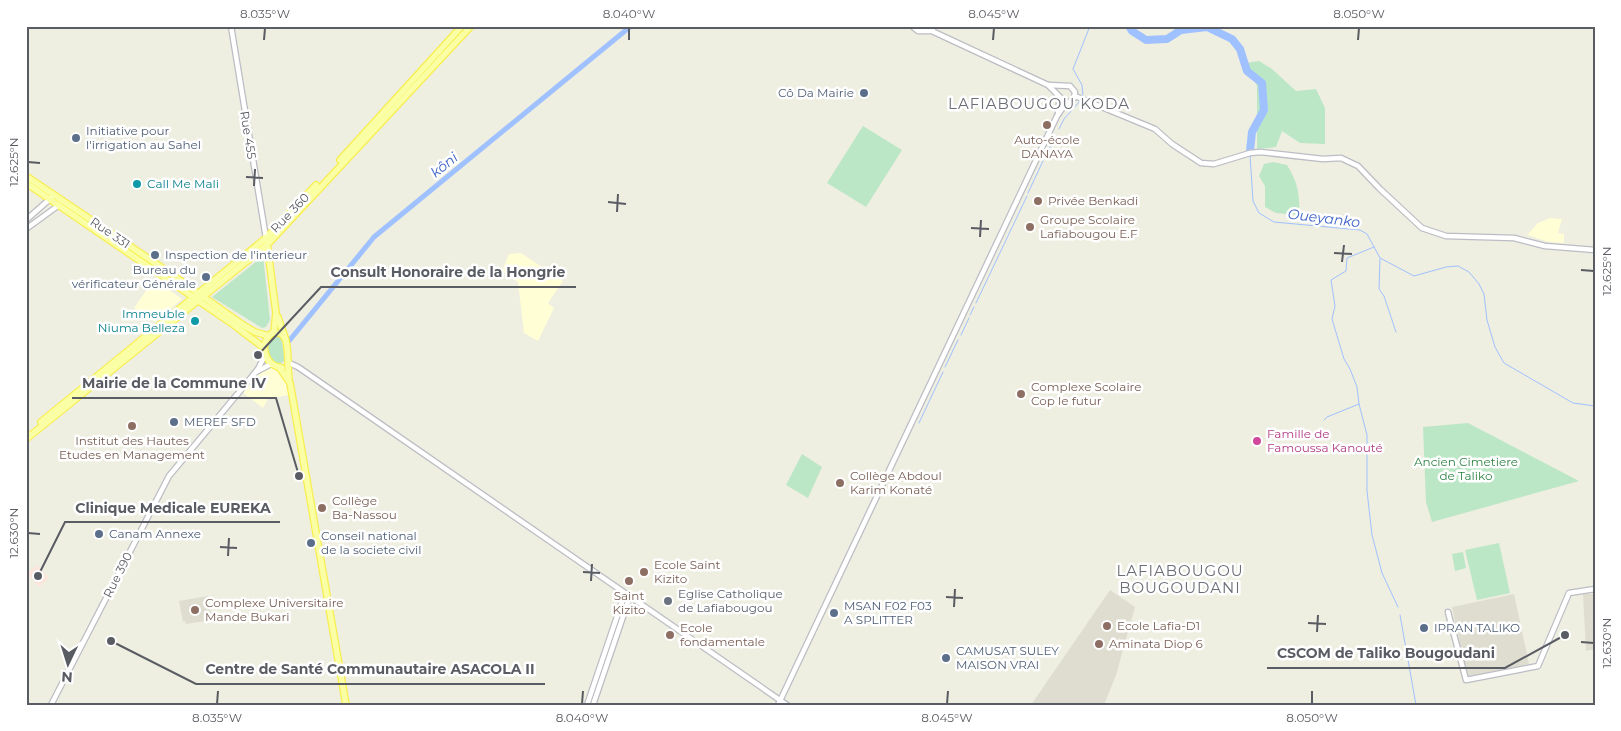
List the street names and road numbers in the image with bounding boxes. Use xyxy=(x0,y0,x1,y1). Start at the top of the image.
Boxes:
street label: Rue 455 xyxy=(237,110,260,160)
street label: Rue 360 xyxy=(267,190,312,236)
street label: Rue 331 xyxy=(87,214,133,251)
street label: Rue 390 xyxy=(100,549,135,600)

